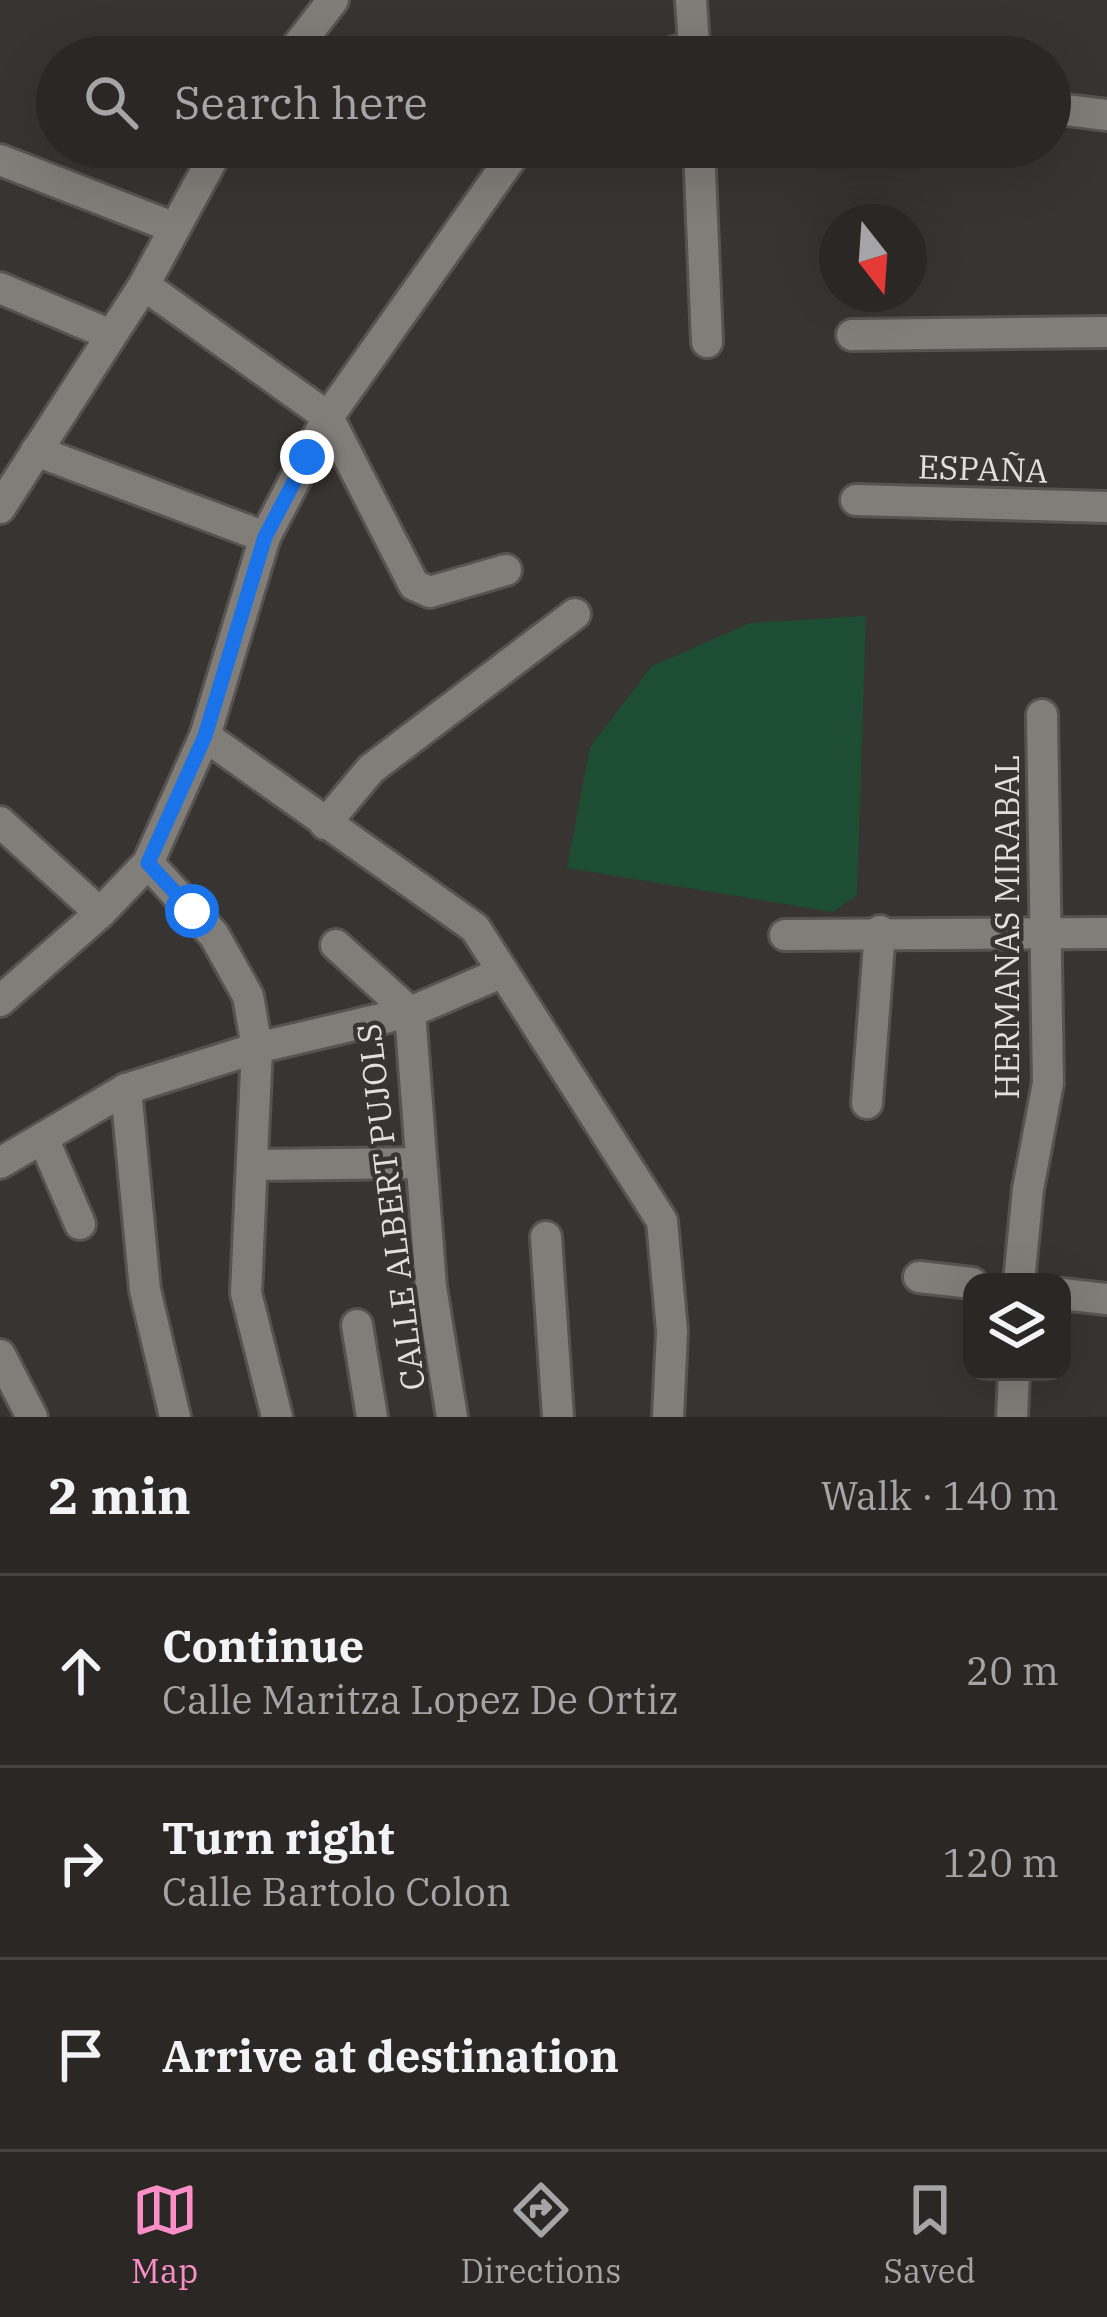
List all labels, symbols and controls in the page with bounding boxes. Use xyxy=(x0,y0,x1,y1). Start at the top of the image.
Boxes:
search box xyxy=(36,36,1071,168)
icon: search xyxy=(78,69,144,135)
text: Search here xyxy=(174,73,428,131)
north arrow xyxy=(819,204,927,312)
route end xyxy=(280,430,334,484)
street label: ESPAÑA xyxy=(917,444,1049,492)
street label: HERMANAS MIRABAL xyxy=(985,755,1028,1099)
route start xyxy=(165,884,219,938)
street label: CALLE ALBERT PUJOLS xyxy=(346,1021,434,1393)
map controls xyxy=(963,1273,1071,1381)
button: layers xyxy=(963,1273,1071,1381)
text: 2 min xyxy=(48,1462,191,1528)
text: Walk · 140 m xyxy=(821,1470,1059,1521)
text: Continue xyxy=(162,1616,364,1674)
icon: ahead xyxy=(48,1638,114,1704)
text: 20 m xyxy=(966,1645,1059,1696)
text: Calle Maritza Lopez De Ortiz xyxy=(162,1674,678,1725)
text: Turn right xyxy=(162,1808,394,1866)
icon: right xyxy=(48,1830,114,1896)
text: 120 m xyxy=(943,1837,1059,1888)
text: Calle Bartolo Colon xyxy=(162,1866,511,1917)
icon: arrive xyxy=(48,2022,114,2088)
text: Arrive at destination xyxy=(162,2026,619,2084)
tab: Map xyxy=(131,2177,198,2292)
tab: Directions xyxy=(460,2177,621,2292)
tab: Saved xyxy=(883,2177,976,2292)

